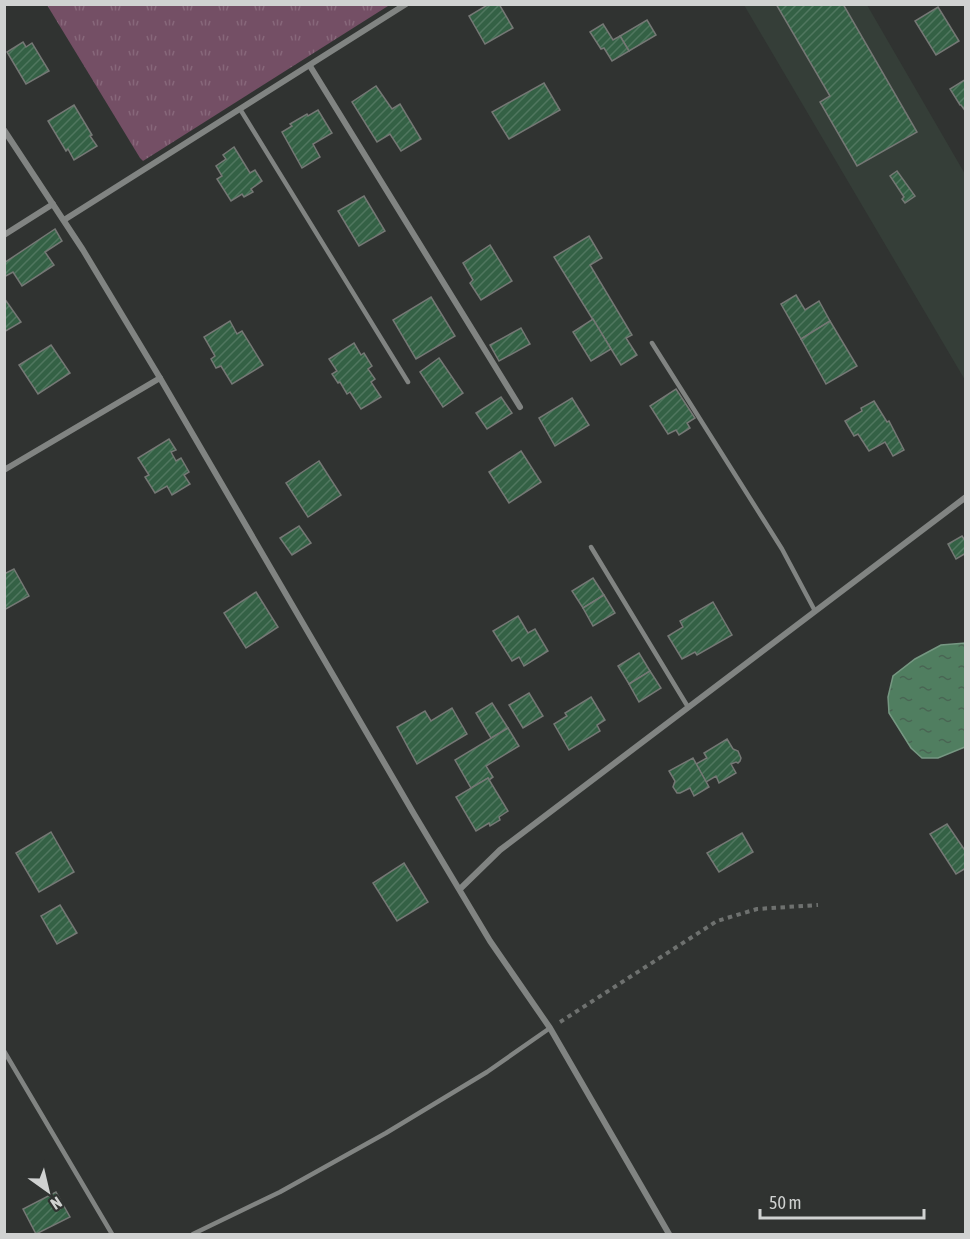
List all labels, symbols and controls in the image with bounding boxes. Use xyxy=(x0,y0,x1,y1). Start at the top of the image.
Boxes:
north arrow xyxy=(18,1161,78,1221)
scale bar xyxy=(760,1182,924,1220)
text: 50 m xyxy=(769,1192,801,1213)
text: N xyxy=(47,1193,65,1214)

